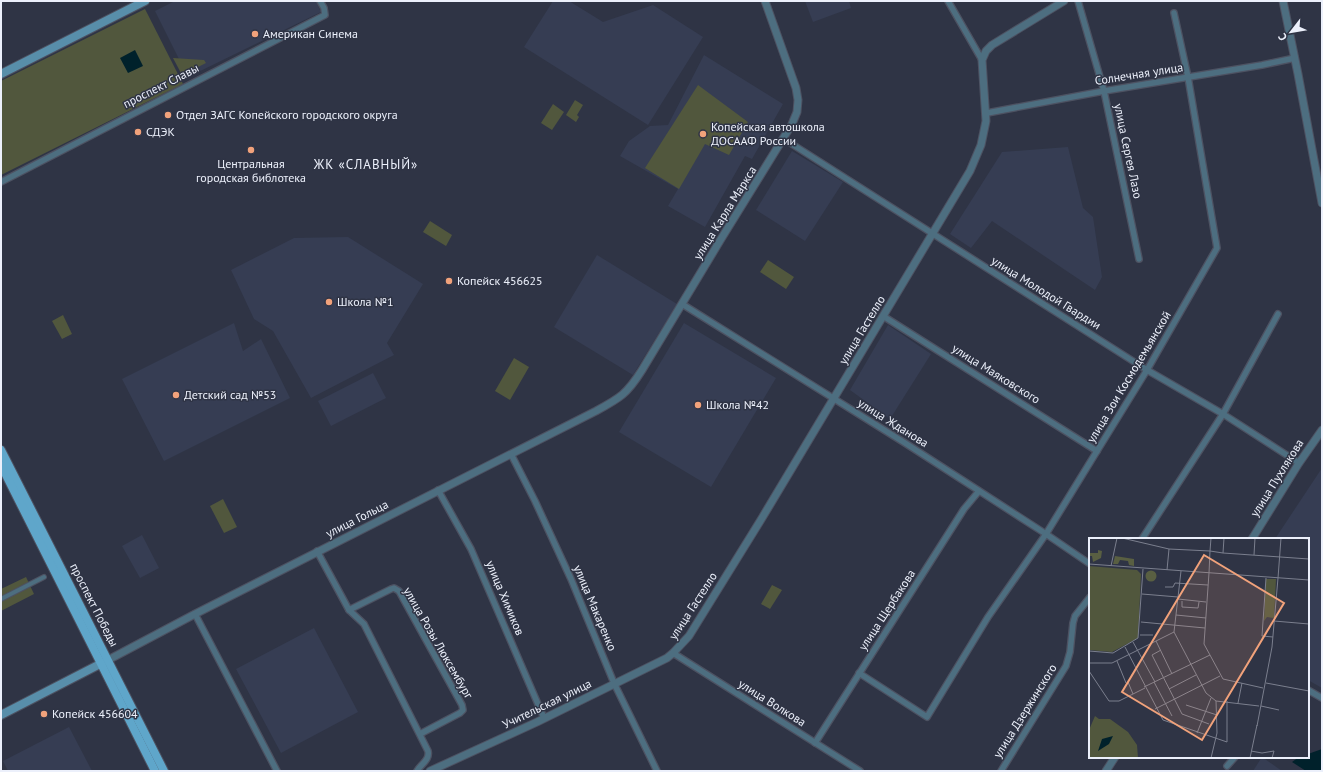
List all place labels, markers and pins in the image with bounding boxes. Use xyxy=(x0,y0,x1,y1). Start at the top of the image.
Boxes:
place label: Американ Синема xyxy=(263,26,358,41)
marker: Американ Синема xyxy=(250,29,260,39)
place label: Отдел ЗАГС Копейского городского округа xyxy=(176,107,398,122)
marker: Отдел ЗАГС Копейского городского округа xyxy=(163,110,173,120)
place label: Копейская автошкола ДОСААФ России xyxy=(711,119,825,148)
place label: СДЭК xyxy=(146,124,175,139)
marker: СДЭК xyxy=(133,127,143,137)
marker: Копейская автошкола ДОСААФ России xyxy=(698,129,708,139)
marker: Центральная городская библотека xyxy=(246,145,256,155)
place label: Центральная городская библотека xyxy=(196,156,306,185)
place label: Копейск 456625 xyxy=(457,273,543,288)
marker: Копейск 456625 xyxy=(444,276,454,286)
place label: Школа №1 xyxy=(337,294,394,309)
marker: Школа №1 xyxy=(324,297,334,307)
place label: Детский сад №53 xyxy=(184,387,276,402)
marker: Детский сад №53 xyxy=(171,390,181,400)
place label: Школа №42 xyxy=(706,397,769,412)
marker: Школа №42 xyxy=(693,400,703,410)
place label: Копейск 456604 xyxy=(52,706,138,721)
marker: Копейск 456604 xyxy=(39,709,49,719)

